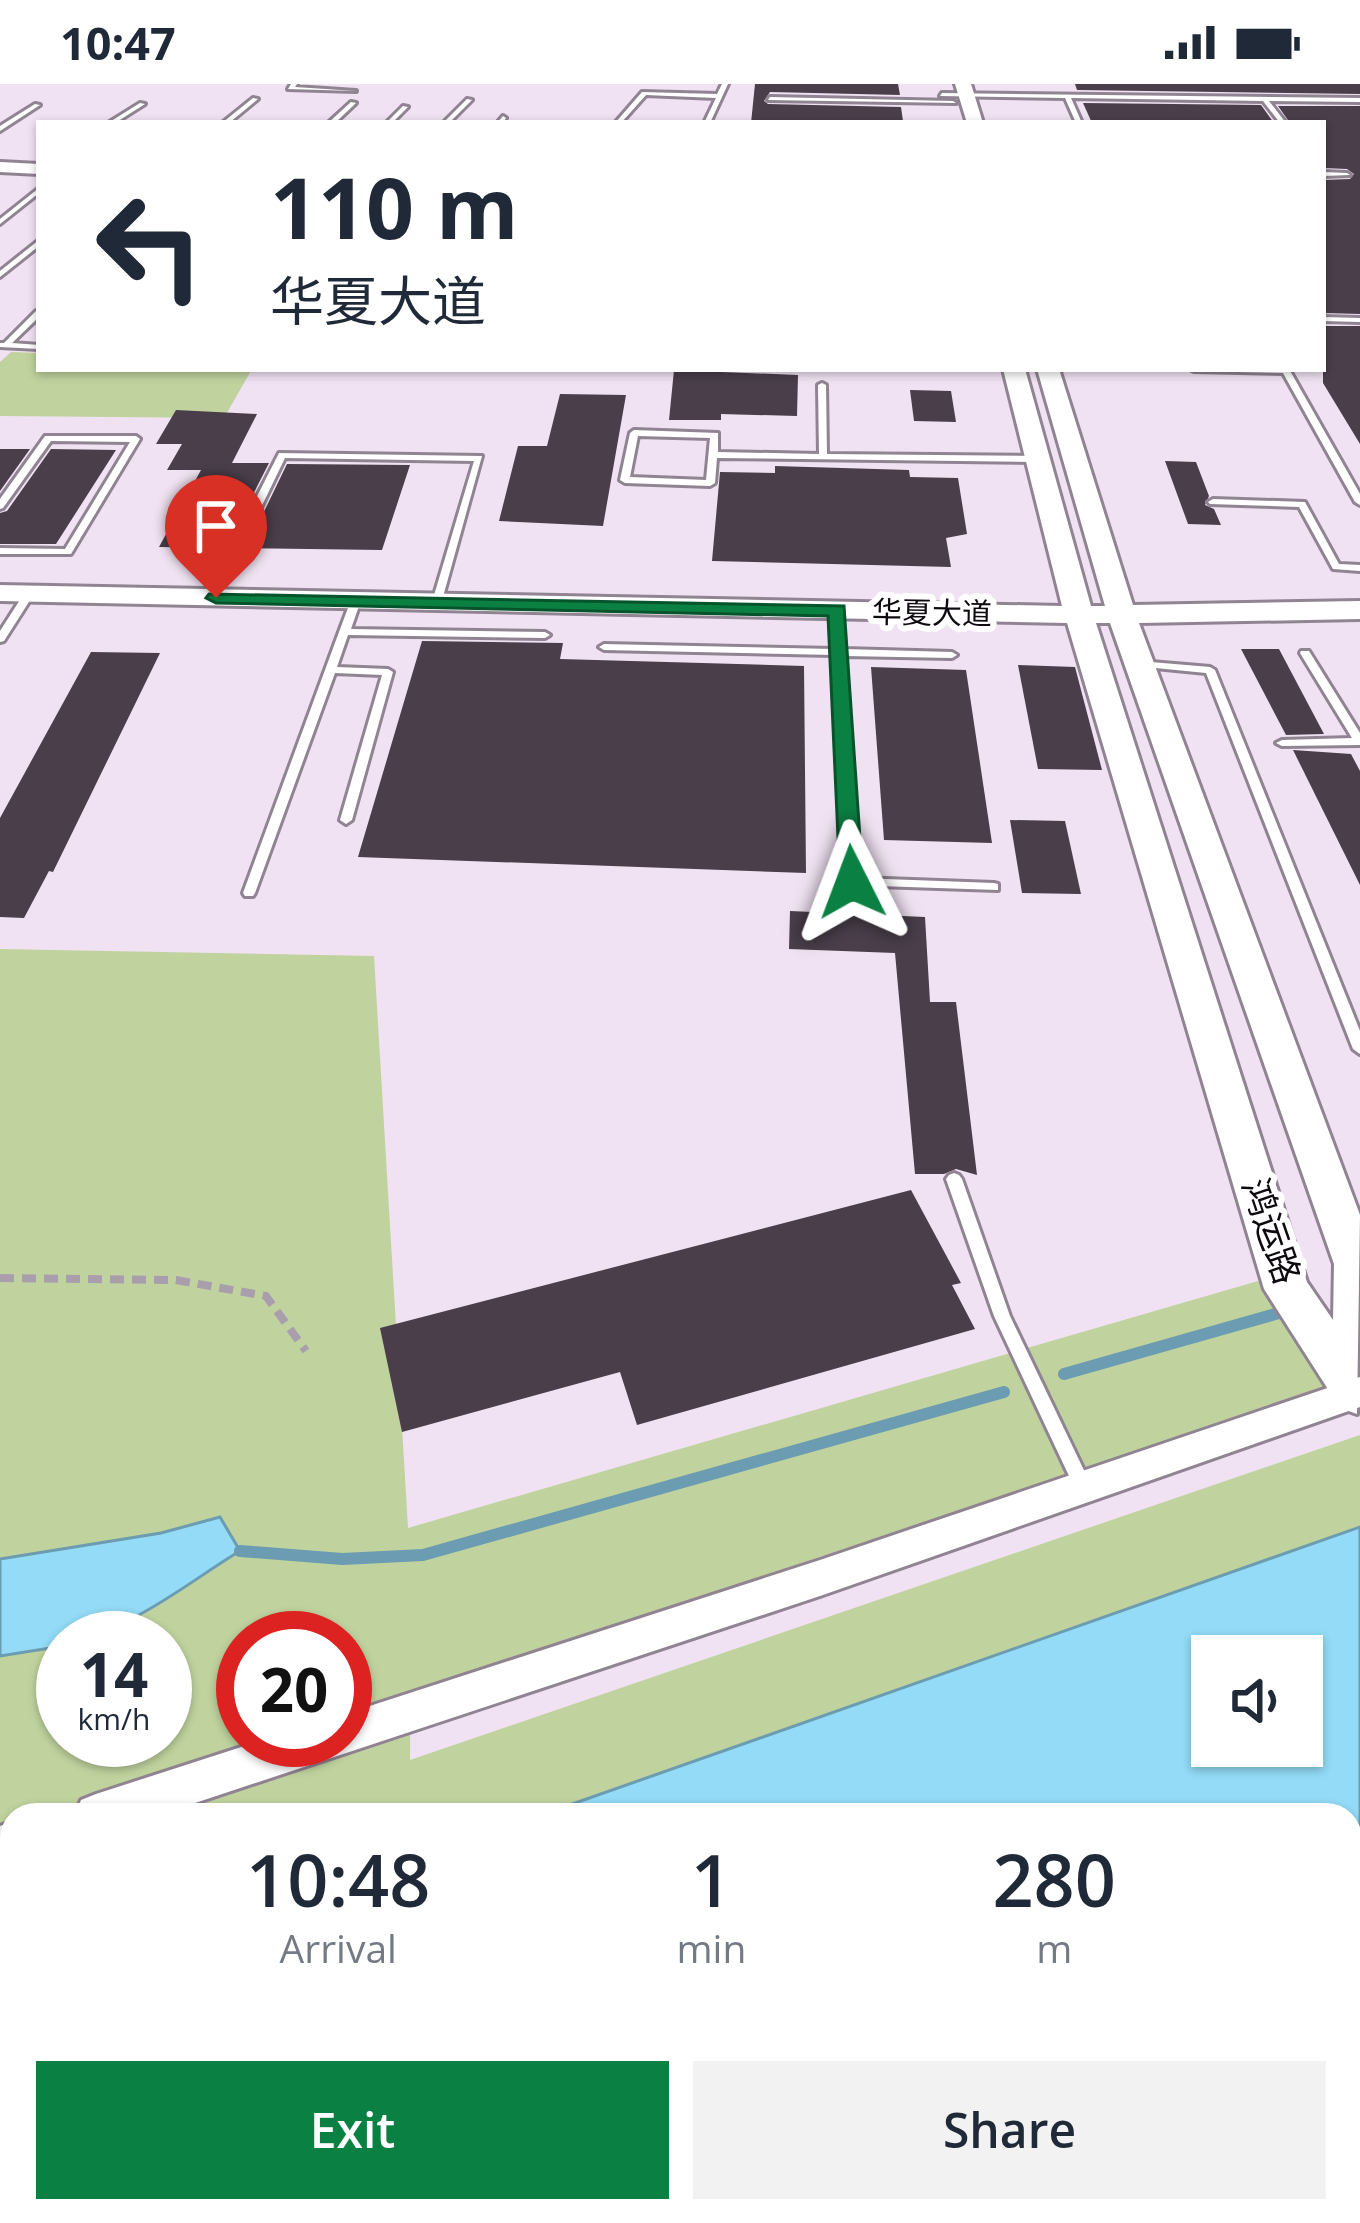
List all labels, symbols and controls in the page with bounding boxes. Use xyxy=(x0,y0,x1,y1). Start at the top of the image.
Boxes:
text: 10:47 xyxy=(60,12,176,73)
text: 110 m xyxy=(270,149,518,264)
icon: left xyxy=(72,168,228,324)
text: 华夏大道 xyxy=(270,263,486,337)
pin xyxy=(165,475,267,598)
icon: arrive xyxy=(183,493,249,559)
street label: 华夏大道 xyxy=(872,590,992,634)
position arrow xyxy=(789,819,915,945)
street label: 鸿运路 xyxy=(1231,1172,1313,1290)
speed limit sign: 20 xyxy=(216,1611,372,1767)
text: 14 xyxy=(80,1633,148,1715)
map controls xyxy=(1191,1635,1323,1767)
button: sound xyxy=(1191,1635,1323,1767)
text: km/h xyxy=(78,1698,150,1739)
text: 10:48 xyxy=(246,1830,430,1928)
text: 1 xyxy=(691,1830,732,1928)
text: 280 xyxy=(992,1830,1116,1928)
text: Arrival xyxy=(280,1921,397,1974)
text: min xyxy=(677,1921,746,1974)
text: m xyxy=(1036,1921,1072,1974)
button: Exit xyxy=(36,2061,669,2199)
button: Share xyxy=(693,2061,1326,2199)

